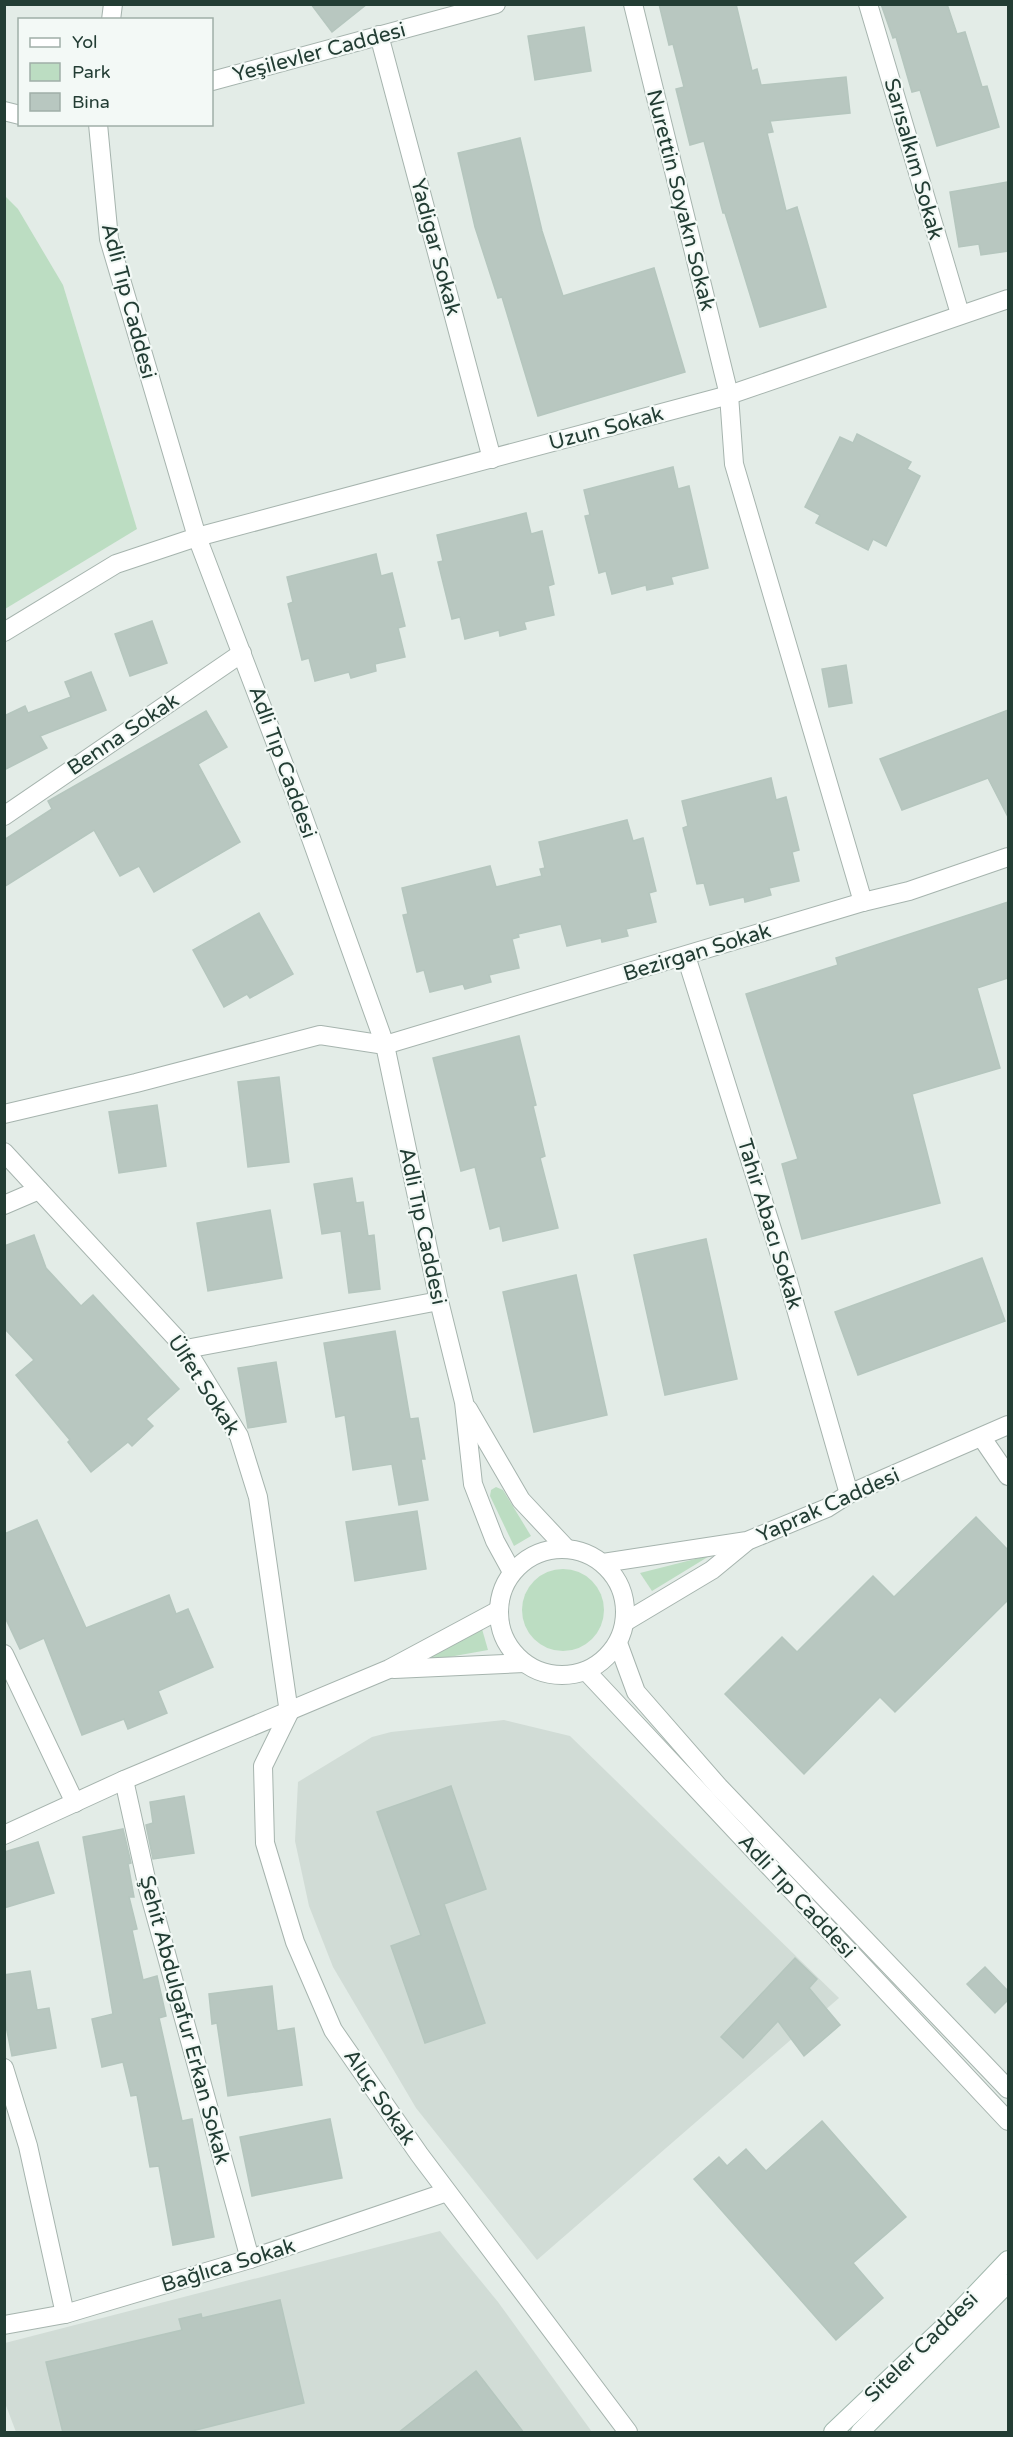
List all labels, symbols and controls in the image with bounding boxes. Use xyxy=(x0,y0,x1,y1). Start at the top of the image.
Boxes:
street label: Yeşilevler Caddesi xyxy=(230,17,408,88)
legend xyxy=(18,18,213,126)
text: Yol xyxy=(72,31,98,53)
text: Park xyxy=(72,61,111,83)
street label: Sarısalkım Sokak xyxy=(879,76,949,243)
street label: Nurettin Soyakn Sokak xyxy=(641,87,720,313)
text: Bina xyxy=(72,91,110,113)
street label: Yadigar Sokak xyxy=(405,176,466,318)
street label: Adli Tıp Caddesi xyxy=(96,221,161,382)
street label: Uzun Sokak xyxy=(546,401,666,456)
street label: Adli Tıp Caddesi xyxy=(243,683,322,842)
street label: Benna Sokak xyxy=(63,688,184,781)
street label: Bezirgan Sokak xyxy=(620,918,774,987)
street label: Tahir Abacı Sokak xyxy=(732,1136,807,1312)
street label: Adli Tıp Caddesi xyxy=(394,1145,451,1307)
street label: Ülfet Sokak xyxy=(162,1331,245,1440)
street label: Yaprak Caddesi xyxy=(753,1463,903,1548)
street label: Adli Tıp Caddesi xyxy=(733,1829,860,1963)
street label: Şehit Abdulgafur Erkan Sokak xyxy=(134,1873,235,2167)
street label: Aluç Sokak xyxy=(338,2045,421,2150)
street label: Bağlıca Sokak xyxy=(158,2233,298,2298)
street label: Siteler Caddesi xyxy=(859,2287,983,2408)

